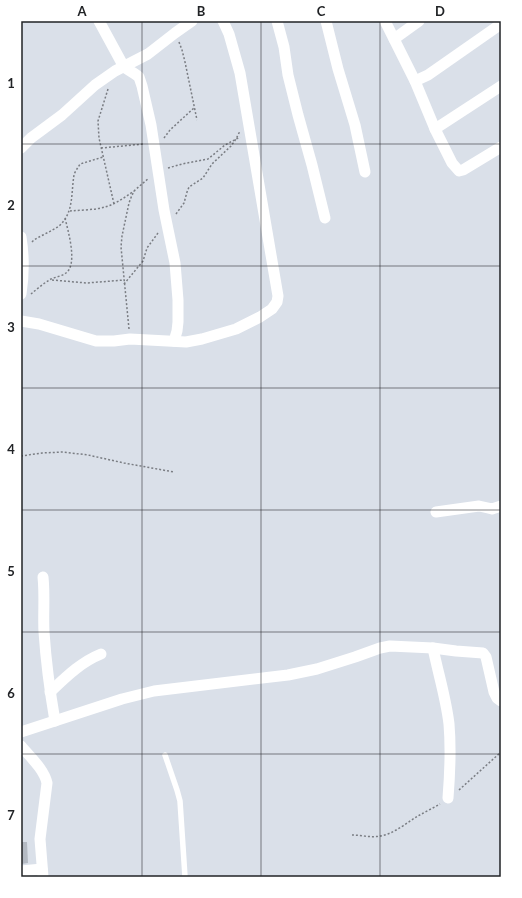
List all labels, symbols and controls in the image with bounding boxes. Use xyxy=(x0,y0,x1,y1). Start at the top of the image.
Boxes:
text: A xyxy=(76,3,87,19)
text: B xyxy=(197,3,206,19)
text: C xyxy=(317,3,326,19)
text: D xyxy=(435,3,445,19)
text: 1 xyxy=(7,75,15,91)
text: 2 xyxy=(7,197,15,213)
text: 3 xyxy=(7,319,15,335)
text: 4 xyxy=(7,441,15,457)
text: 5 xyxy=(7,563,15,579)
text: 6 xyxy=(7,685,15,701)
text: 7 xyxy=(7,807,15,823)

